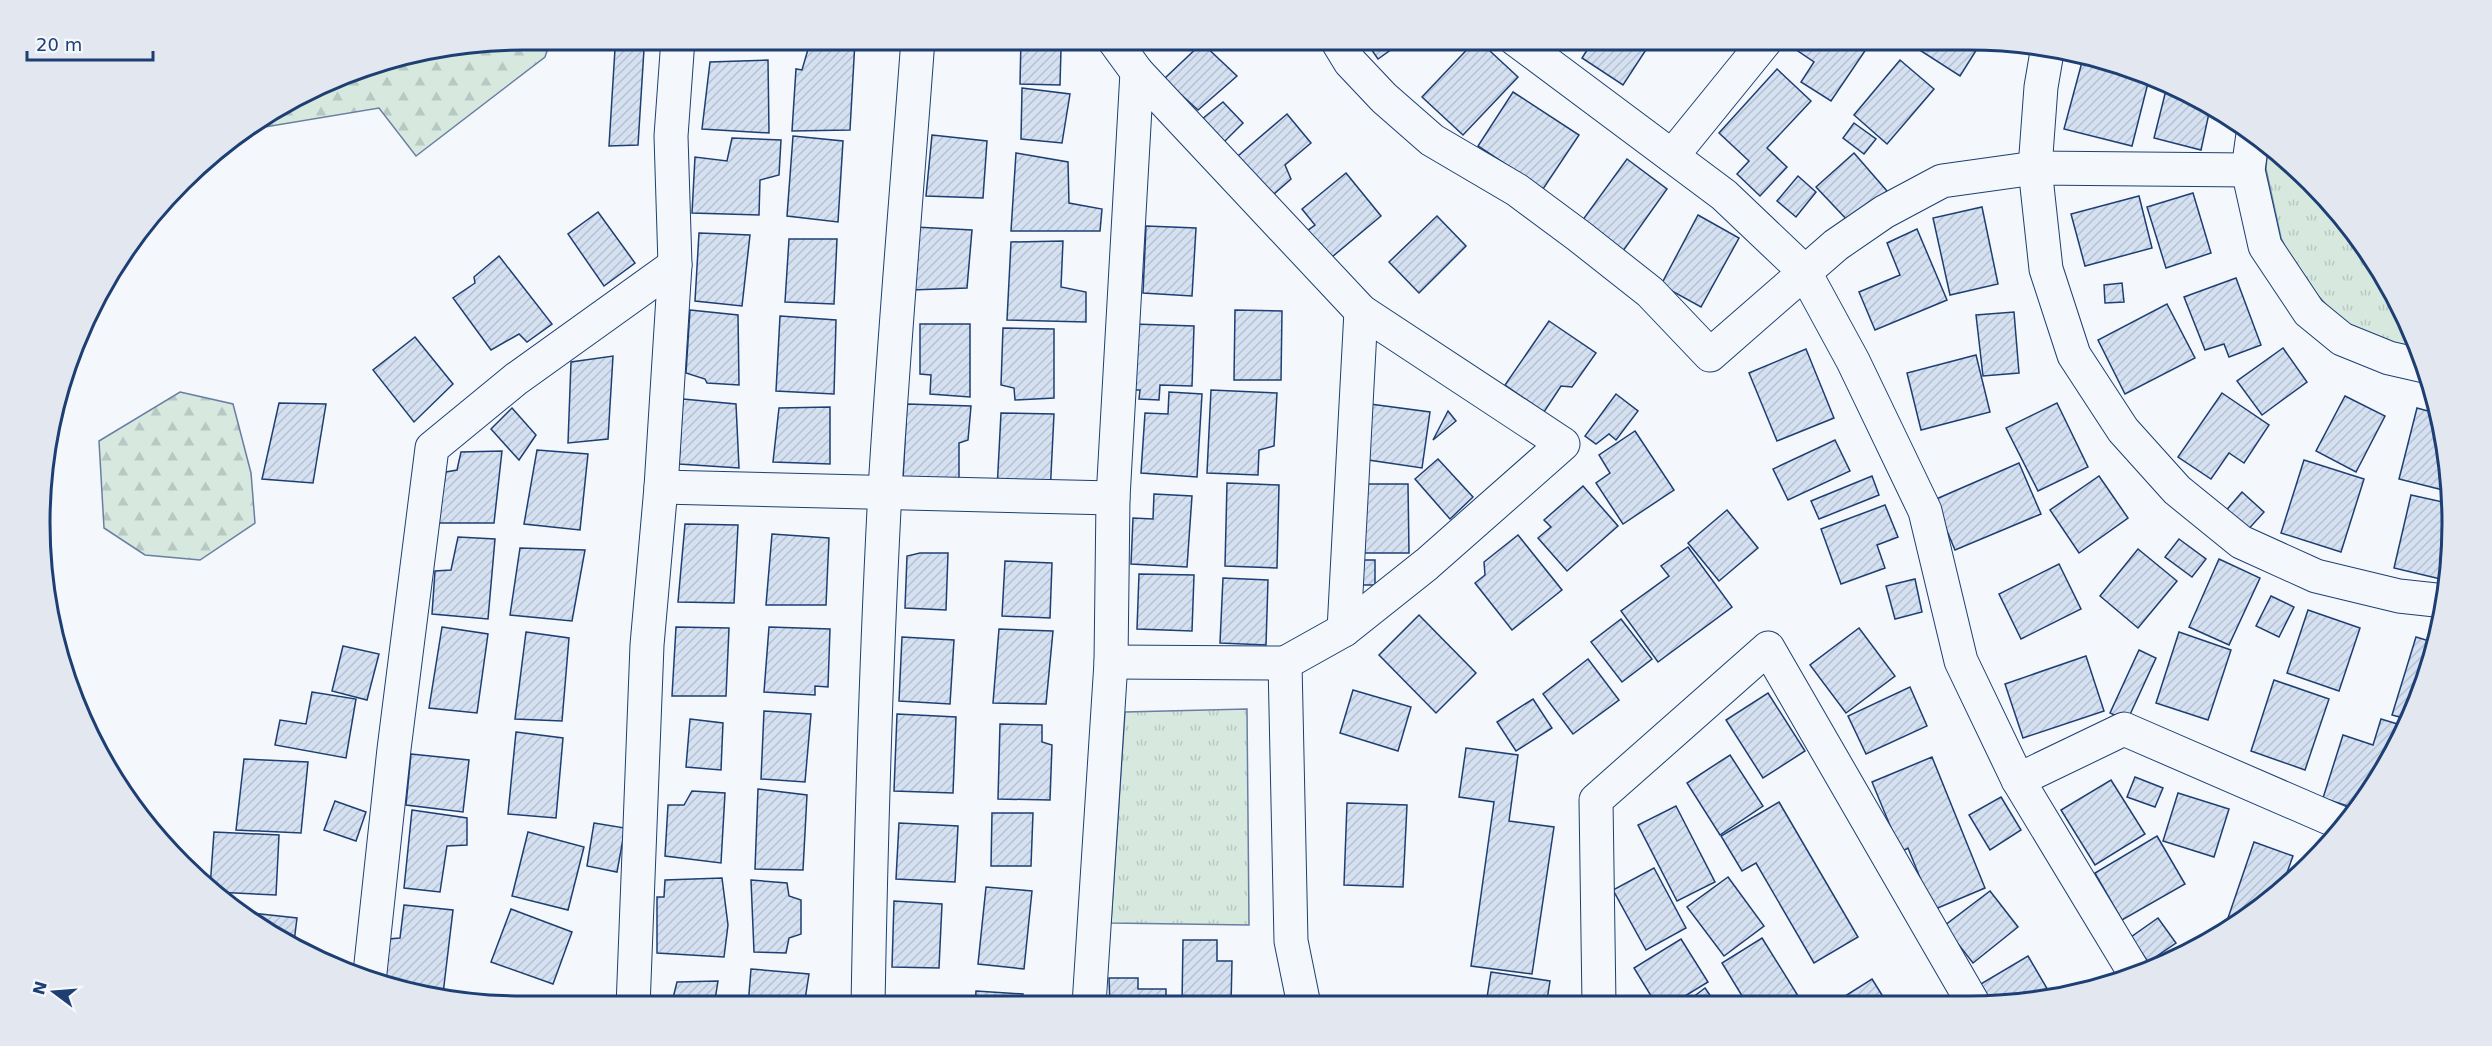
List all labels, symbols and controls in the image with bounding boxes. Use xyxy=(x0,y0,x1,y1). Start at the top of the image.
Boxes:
scale bar xyxy=(27,24,153,62)
text: 20 m xyxy=(36,34,82,55)
north arrow xyxy=(24,962,84,1022)
text: N xyxy=(29,979,51,997)

